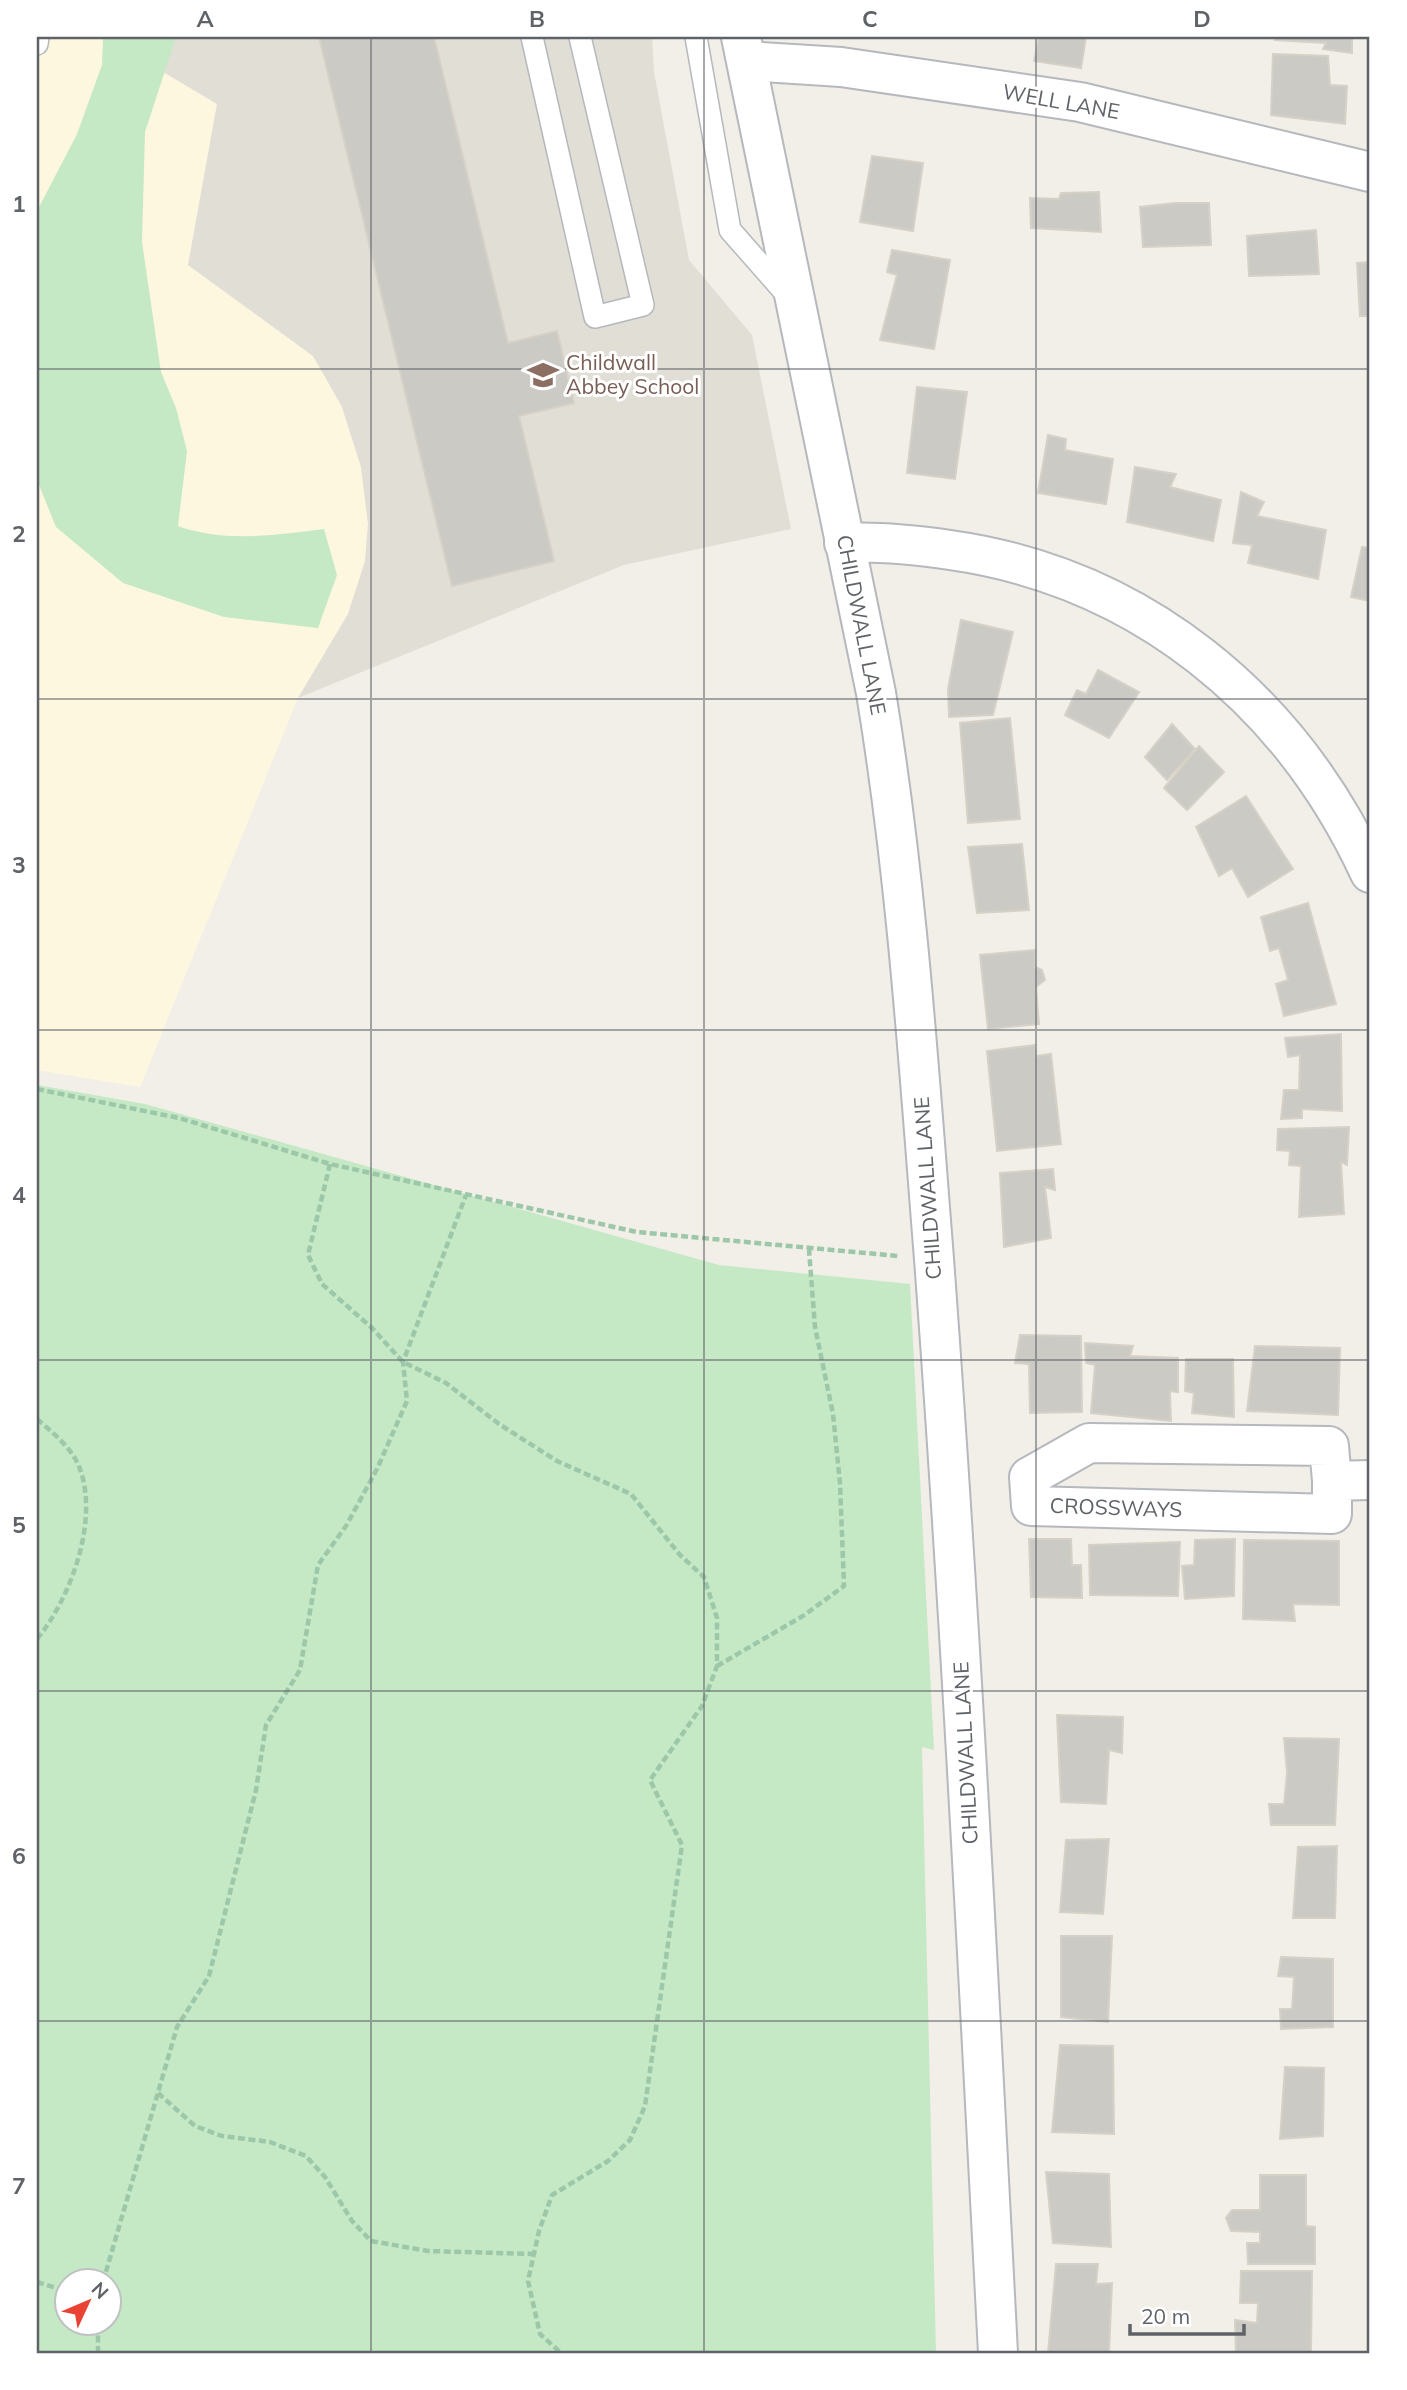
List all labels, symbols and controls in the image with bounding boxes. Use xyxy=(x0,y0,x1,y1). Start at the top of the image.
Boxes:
text: A xyxy=(196,4,214,33)
text: B xyxy=(529,4,545,33)
text: C xyxy=(862,4,878,33)
text: D xyxy=(1193,4,1211,33)
street label: WELL LANE xyxy=(1001,78,1122,124)
text: 1 xyxy=(12,189,26,218)
place label: Childwall Abbey School xyxy=(566,349,699,399)
school or university icon: Childwall Abbey School xyxy=(526,358,560,392)
text: 2 xyxy=(12,519,26,548)
street label: CHILDWALL LANE xyxy=(832,532,892,717)
text: 3 xyxy=(12,850,26,879)
street label: CHILDWALL LANE xyxy=(908,1096,946,1280)
text: 4 xyxy=(12,1180,26,1209)
street label: CROSSWAYS xyxy=(1049,1492,1183,1522)
text: 5 xyxy=(12,1510,26,1539)
street label: CHILDWALL LANE xyxy=(947,1661,983,1845)
text: 6 xyxy=(12,1841,26,1870)
text: 7 xyxy=(12,2171,26,2200)
north arrow xyxy=(52,2268,122,2338)
text: N xyxy=(87,2277,114,2304)
scale bar xyxy=(1130,2292,1244,2336)
text: 20 m xyxy=(1141,2303,1190,2329)

